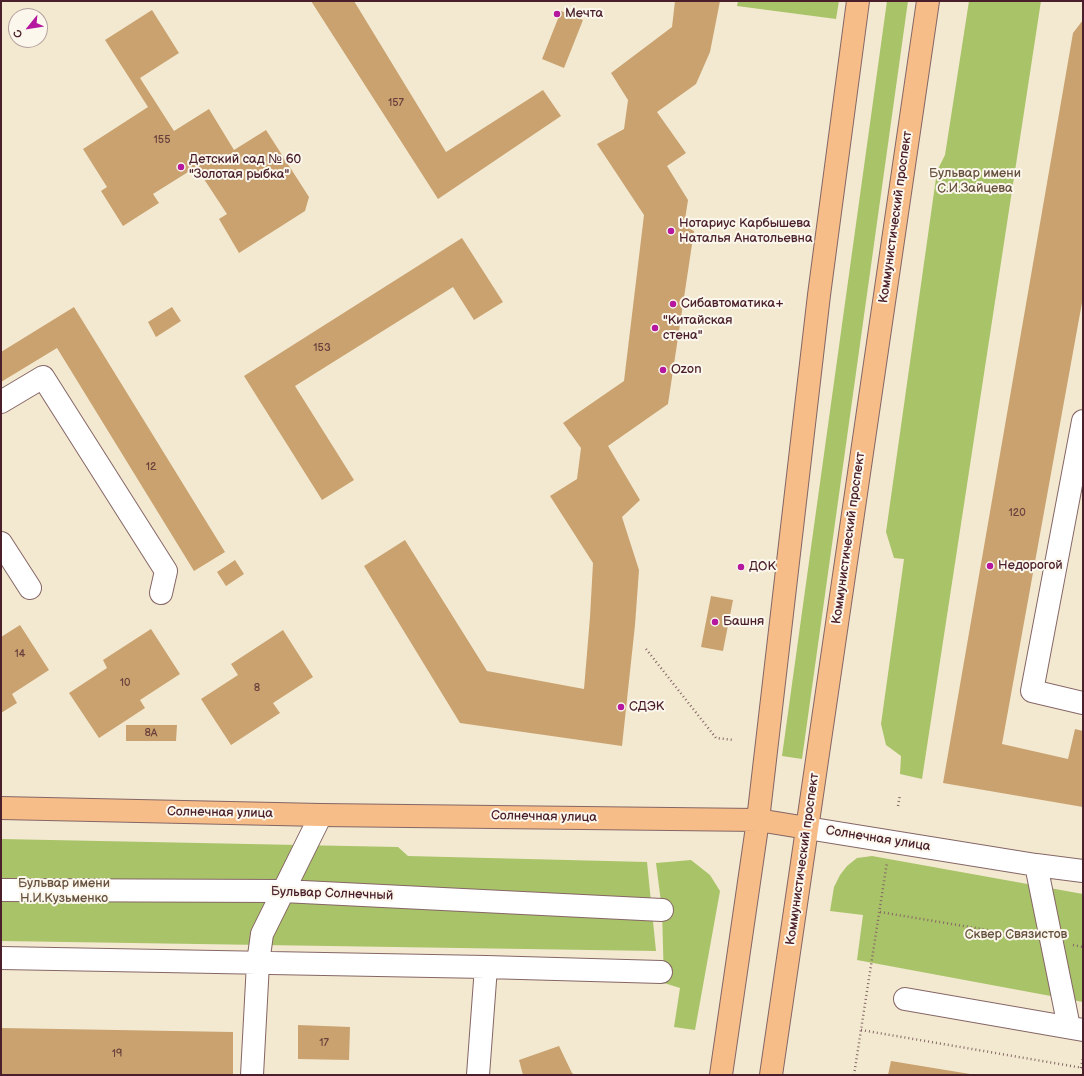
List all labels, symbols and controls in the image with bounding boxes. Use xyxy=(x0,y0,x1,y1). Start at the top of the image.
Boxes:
place label: Мечта xyxy=(565,6,603,22)
north arrow xyxy=(8,8,48,48)
marker: Мечта xyxy=(552,9,562,19)
text: С xyxy=(10,27,26,40)
house number: 157 xyxy=(388,96,404,110)
street label: Коммунистический проспект xyxy=(876,130,916,304)
house number: 155 xyxy=(154,133,170,147)
place label: Детский сад № 60 "Золотая рыбка" xyxy=(189,152,301,183)
marker: Детский сад № 60 "Золотая рыбка" xyxy=(176,162,186,172)
park label: Бульвар имени С.И.Зайцева xyxy=(929,166,1021,197)
place label: Нотариус Карбышева Наталья Анатольевна xyxy=(679,216,813,247)
marker: Нотариус Карбышева Наталья Анатольевна xyxy=(666,226,676,236)
place label: Сибавтоматика+ xyxy=(681,296,784,312)
marker: Сибавтоматика+ xyxy=(668,299,678,309)
place label: "Китайская стена" xyxy=(663,313,732,344)
marker: "Китайская стена" xyxy=(650,323,660,333)
house number: 153 xyxy=(313,341,331,355)
place label: Ozon xyxy=(671,362,701,378)
marker: Ozon xyxy=(658,365,668,375)
street label: Коммунистический проспект xyxy=(829,451,869,625)
house number: 12 xyxy=(146,460,156,474)
house number: 120 xyxy=(1008,506,1026,520)
place label: Недорогой xyxy=(998,558,1063,574)
place label: ДОК xyxy=(749,559,776,575)
marker: Недорогой xyxy=(985,561,995,571)
marker: ДОК xyxy=(736,562,746,572)
place label: Башня xyxy=(723,614,764,630)
marker: Башня xyxy=(710,617,720,627)
house number: 14 xyxy=(15,647,25,661)
house number: 10 xyxy=(120,676,130,690)
house number: 8 xyxy=(254,681,260,695)
place label: СДЭК xyxy=(629,699,664,715)
marker: СДЭК xyxy=(616,702,626,712)
house number: 8А xyxy=(144,726,158,740)
street label: Коммунистический проспект xyxy=(783,772,823,946)
street label: Солнечная улица xyxy=(167,804,273,822)
street label: Солнечная улица xyxy=(491,808,597,826)
street label: Солнечная улица xyxy=(824,823,932,855)
park label: Бульвар имени Н.И.Кузьменко xyxy=(18,876,110,907)
street label: Бульвар Солнечный xyxy=(271,884,393,904)
park label: Сквер Связистов xyxy=(965,927,1067,943)
house number: 17 xyxy=(319,1036,329,1050)
house number: 19 xyxy=(112,1047,122,1061)

